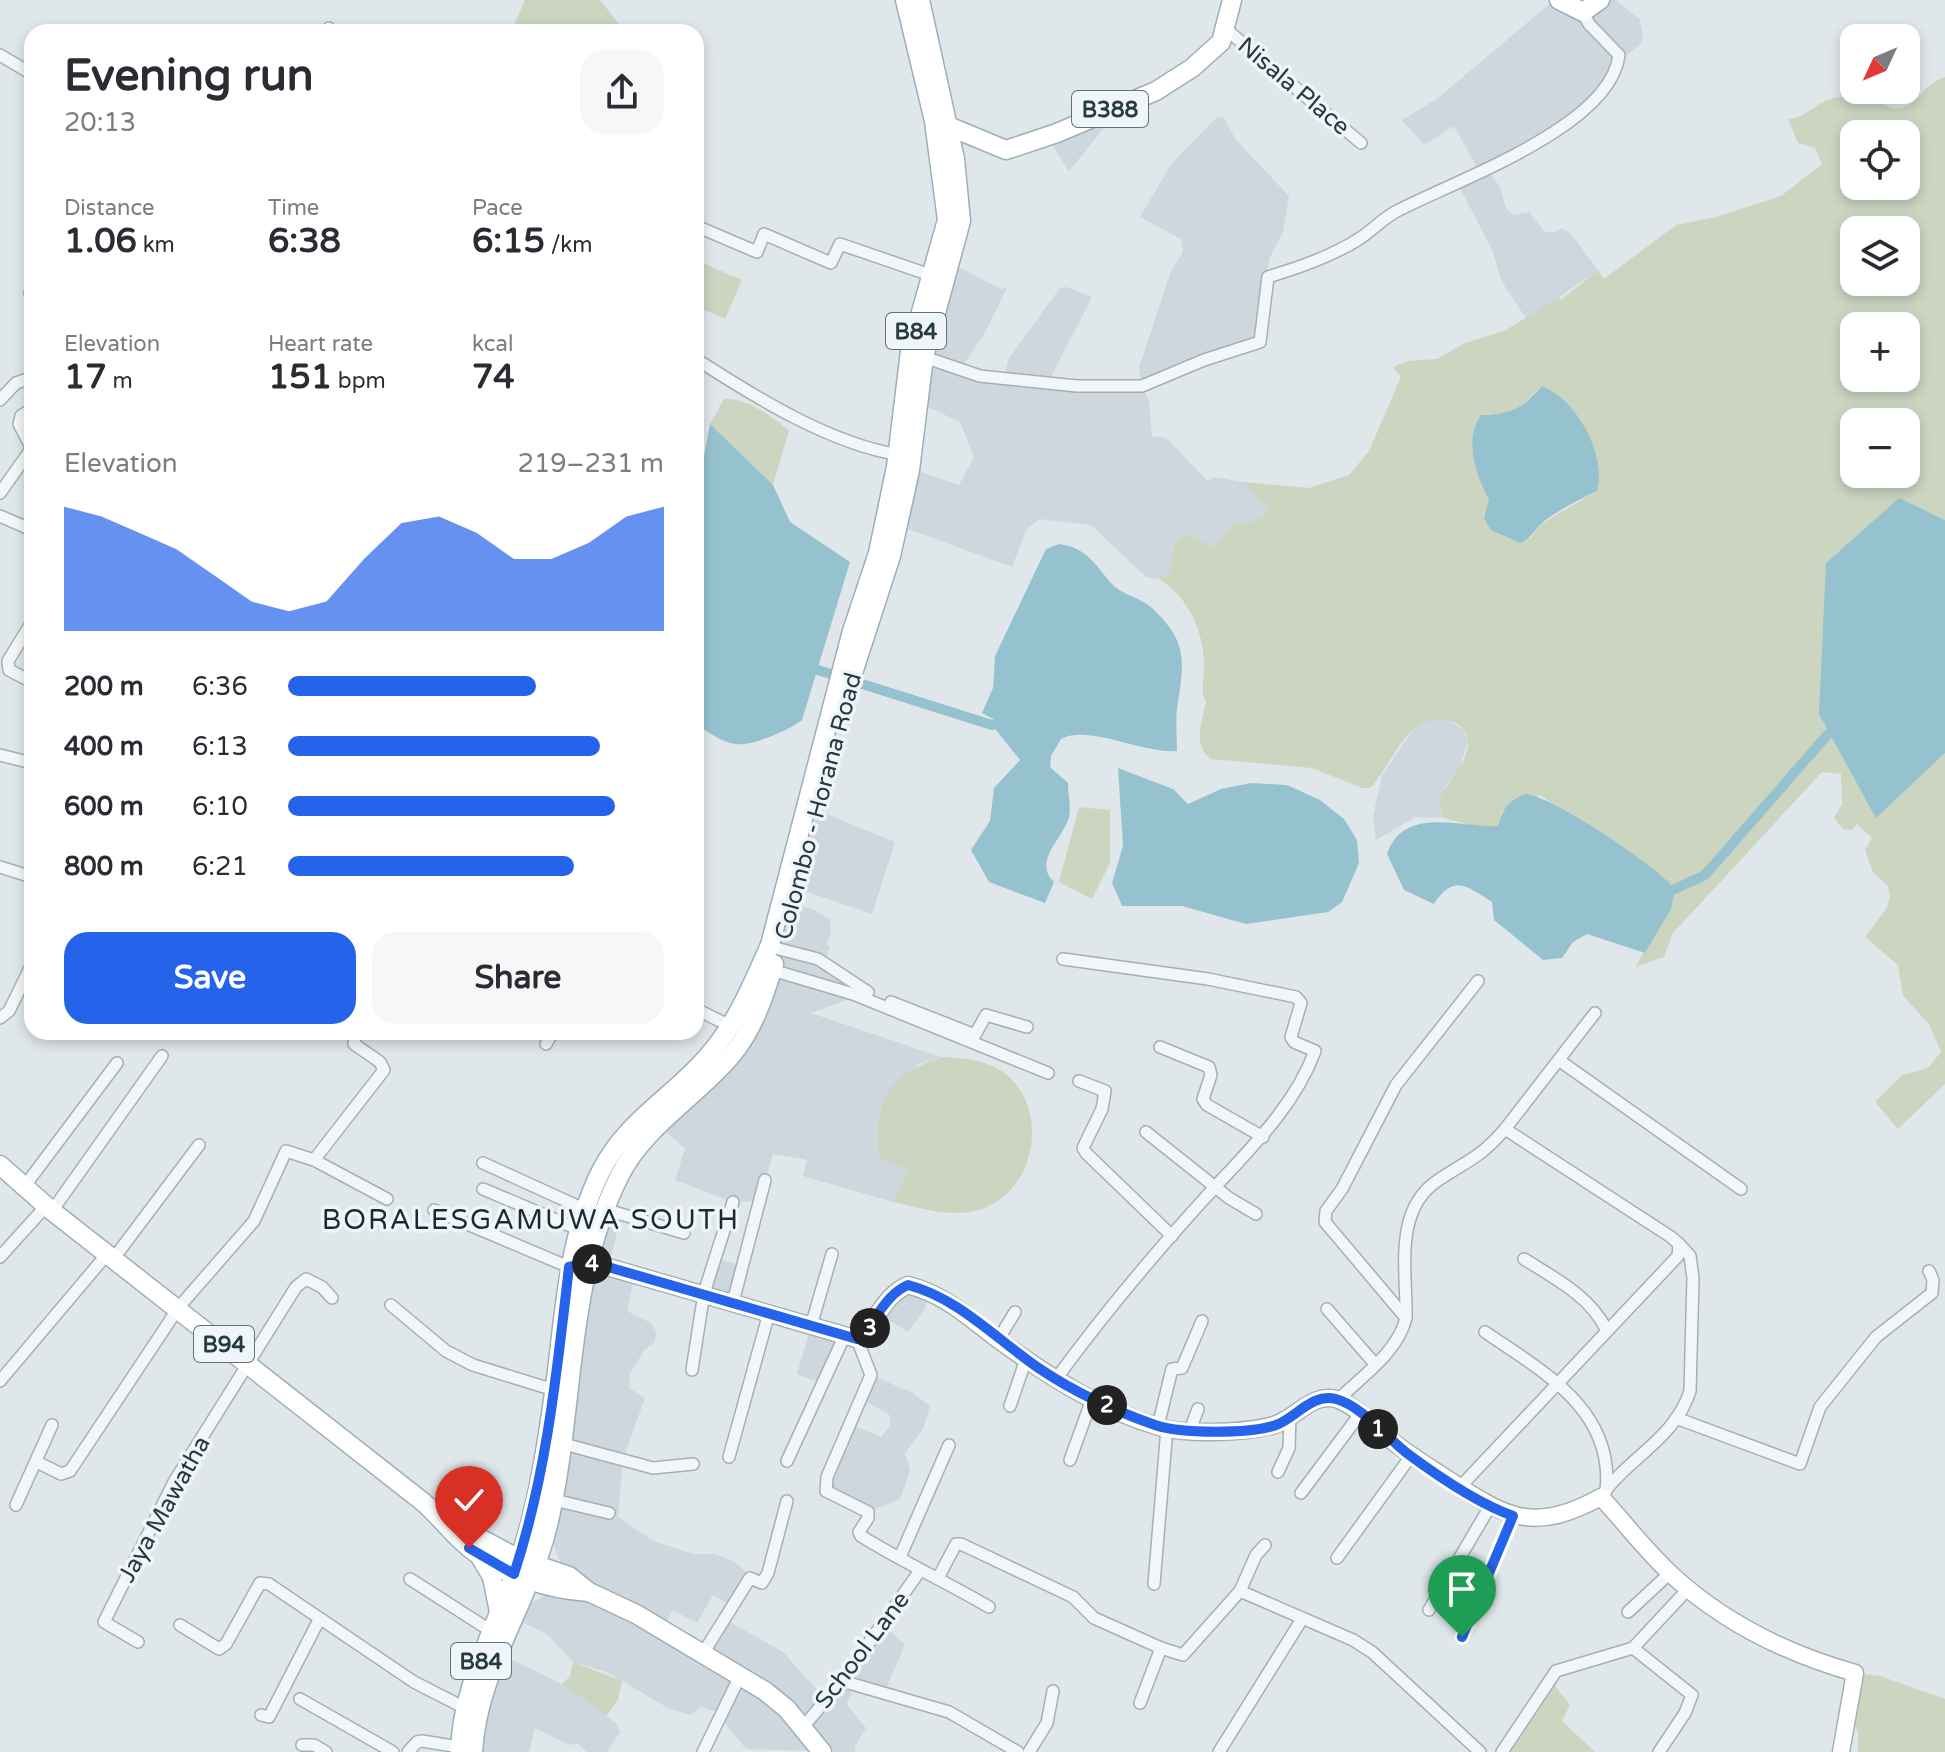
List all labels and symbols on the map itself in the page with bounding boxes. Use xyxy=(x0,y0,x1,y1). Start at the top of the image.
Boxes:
north arrow xyxy=(1840,24,1920,104)
street label: Nisala Place xyxy=(1232,31,1356,142)
road number: B388 xyxy=(1072,91,1148,127)
road number: B84 xyxy=(886,313,946,349)
street label: Colombo - Horana Road xyxy=(769,669,868,943)
district label: BORALESGAMUWA SOUTH xyxy=(322,1203,740,1237)
pin: 4 xyxy=(572,1244,612,1284)
pin: 3 xyxy=(850,1308,890,1348)
road number: B94 xyxy=(194,1326,254,1362)
pin: 2 xyxy=(1087,1385,1127,1425)
pin: 1 xyxy=(1358,1409,1398,1449)
street label: Jaya Mawatha xyxy=(112,1431,217,1587)
pin xyxy=(435,1466,503,1548)
pin xyxy=(1428,1555,1496,1637)
street label: School Lane xyxy=(809,1586,916,1715)
road number: B84 xyxy=(451,1643,511,1679)

